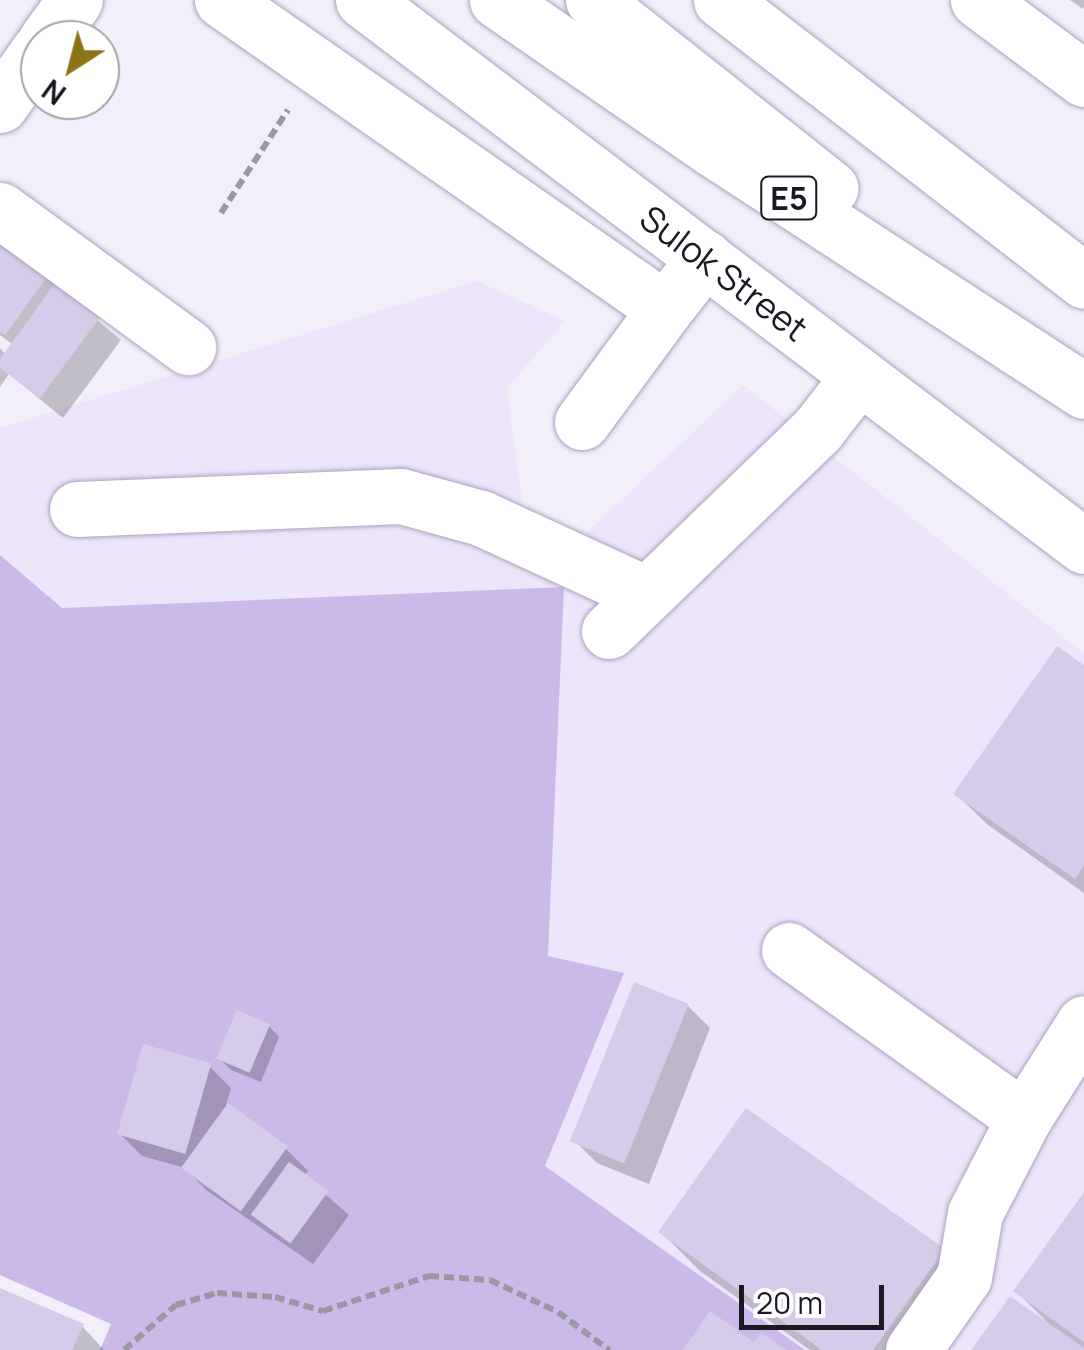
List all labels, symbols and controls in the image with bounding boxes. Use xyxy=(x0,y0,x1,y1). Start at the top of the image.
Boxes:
north arrow xyxy=(20,20,120,120)
text: N xyxy=(34,71,73,114)
road number: E5 xyxy=(759,171,819,225)
street label: Sulok Street xyxy=(632,197,816,349)
scale bar xyxy=(744,1265,889,1327)
text: 20 m xyxy=(756,1282,823,1323)

